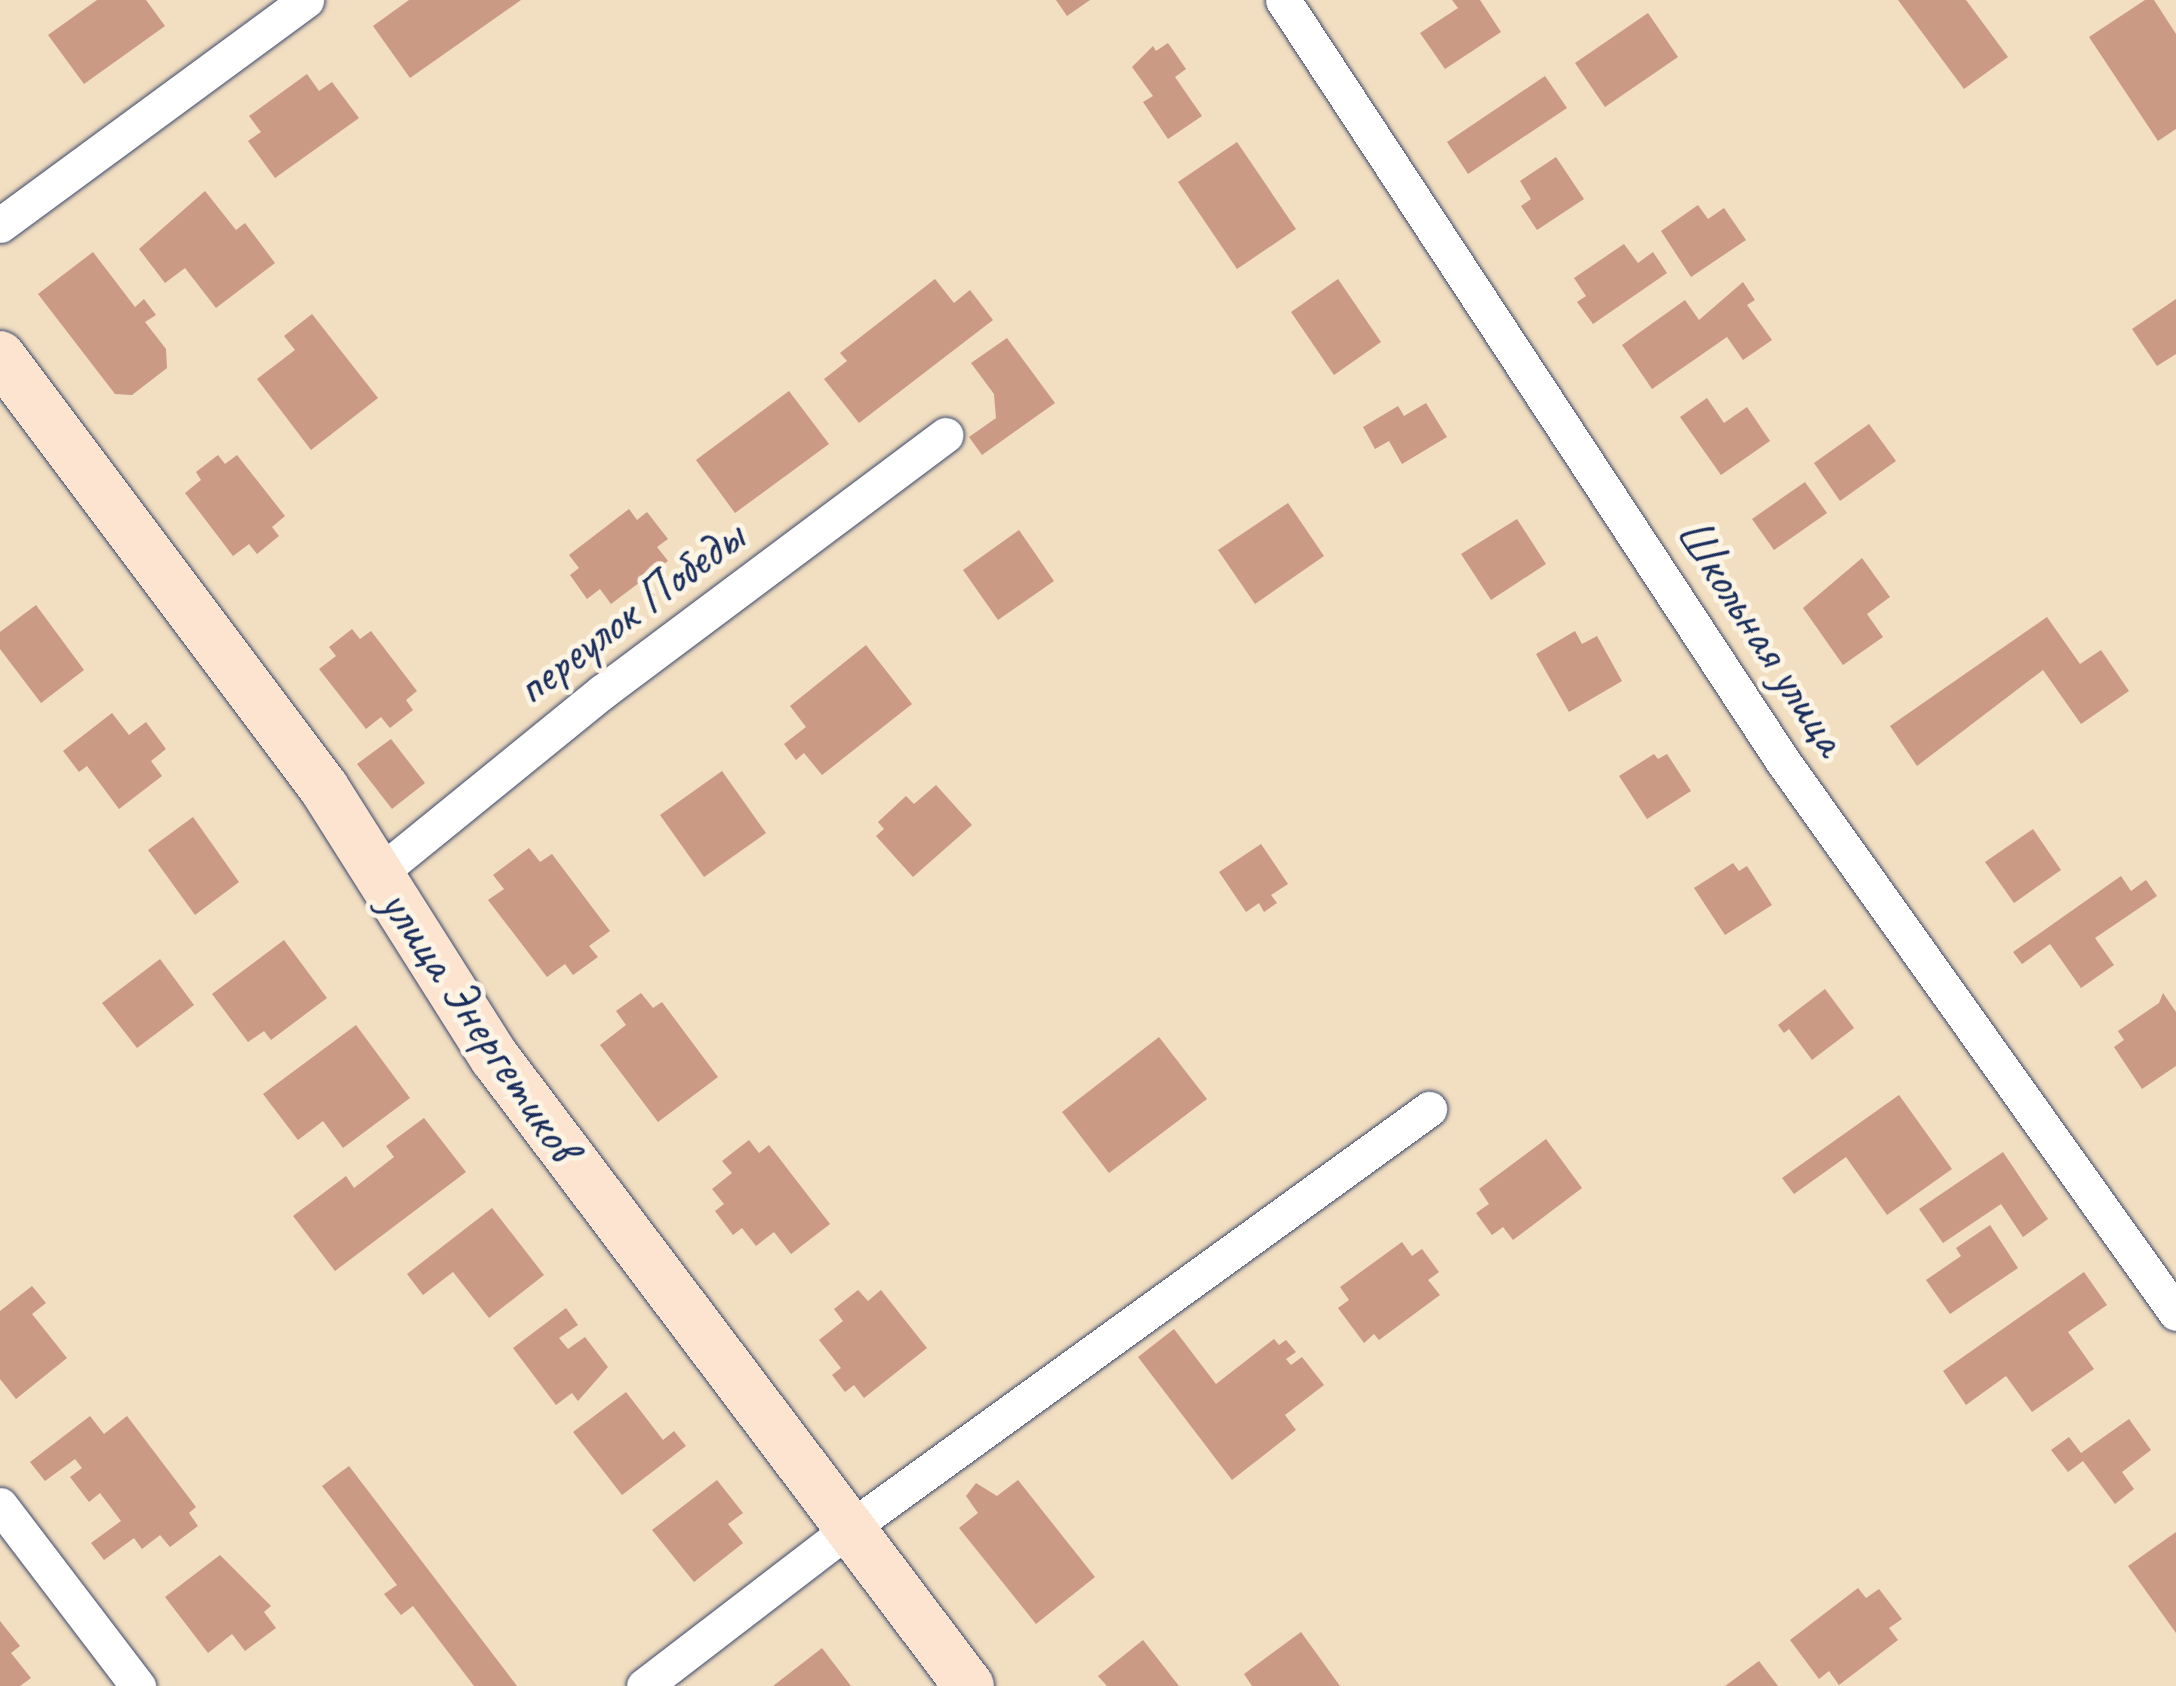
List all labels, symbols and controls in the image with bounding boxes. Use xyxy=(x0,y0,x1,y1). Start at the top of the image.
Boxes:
street label: переулок Победы xyxy=(502,506,756,718)
street label: Школьная улица xyxy=(1663,506,1861,766)
street label: улица Энергетиков xyxy=(368,878,592,1170)

